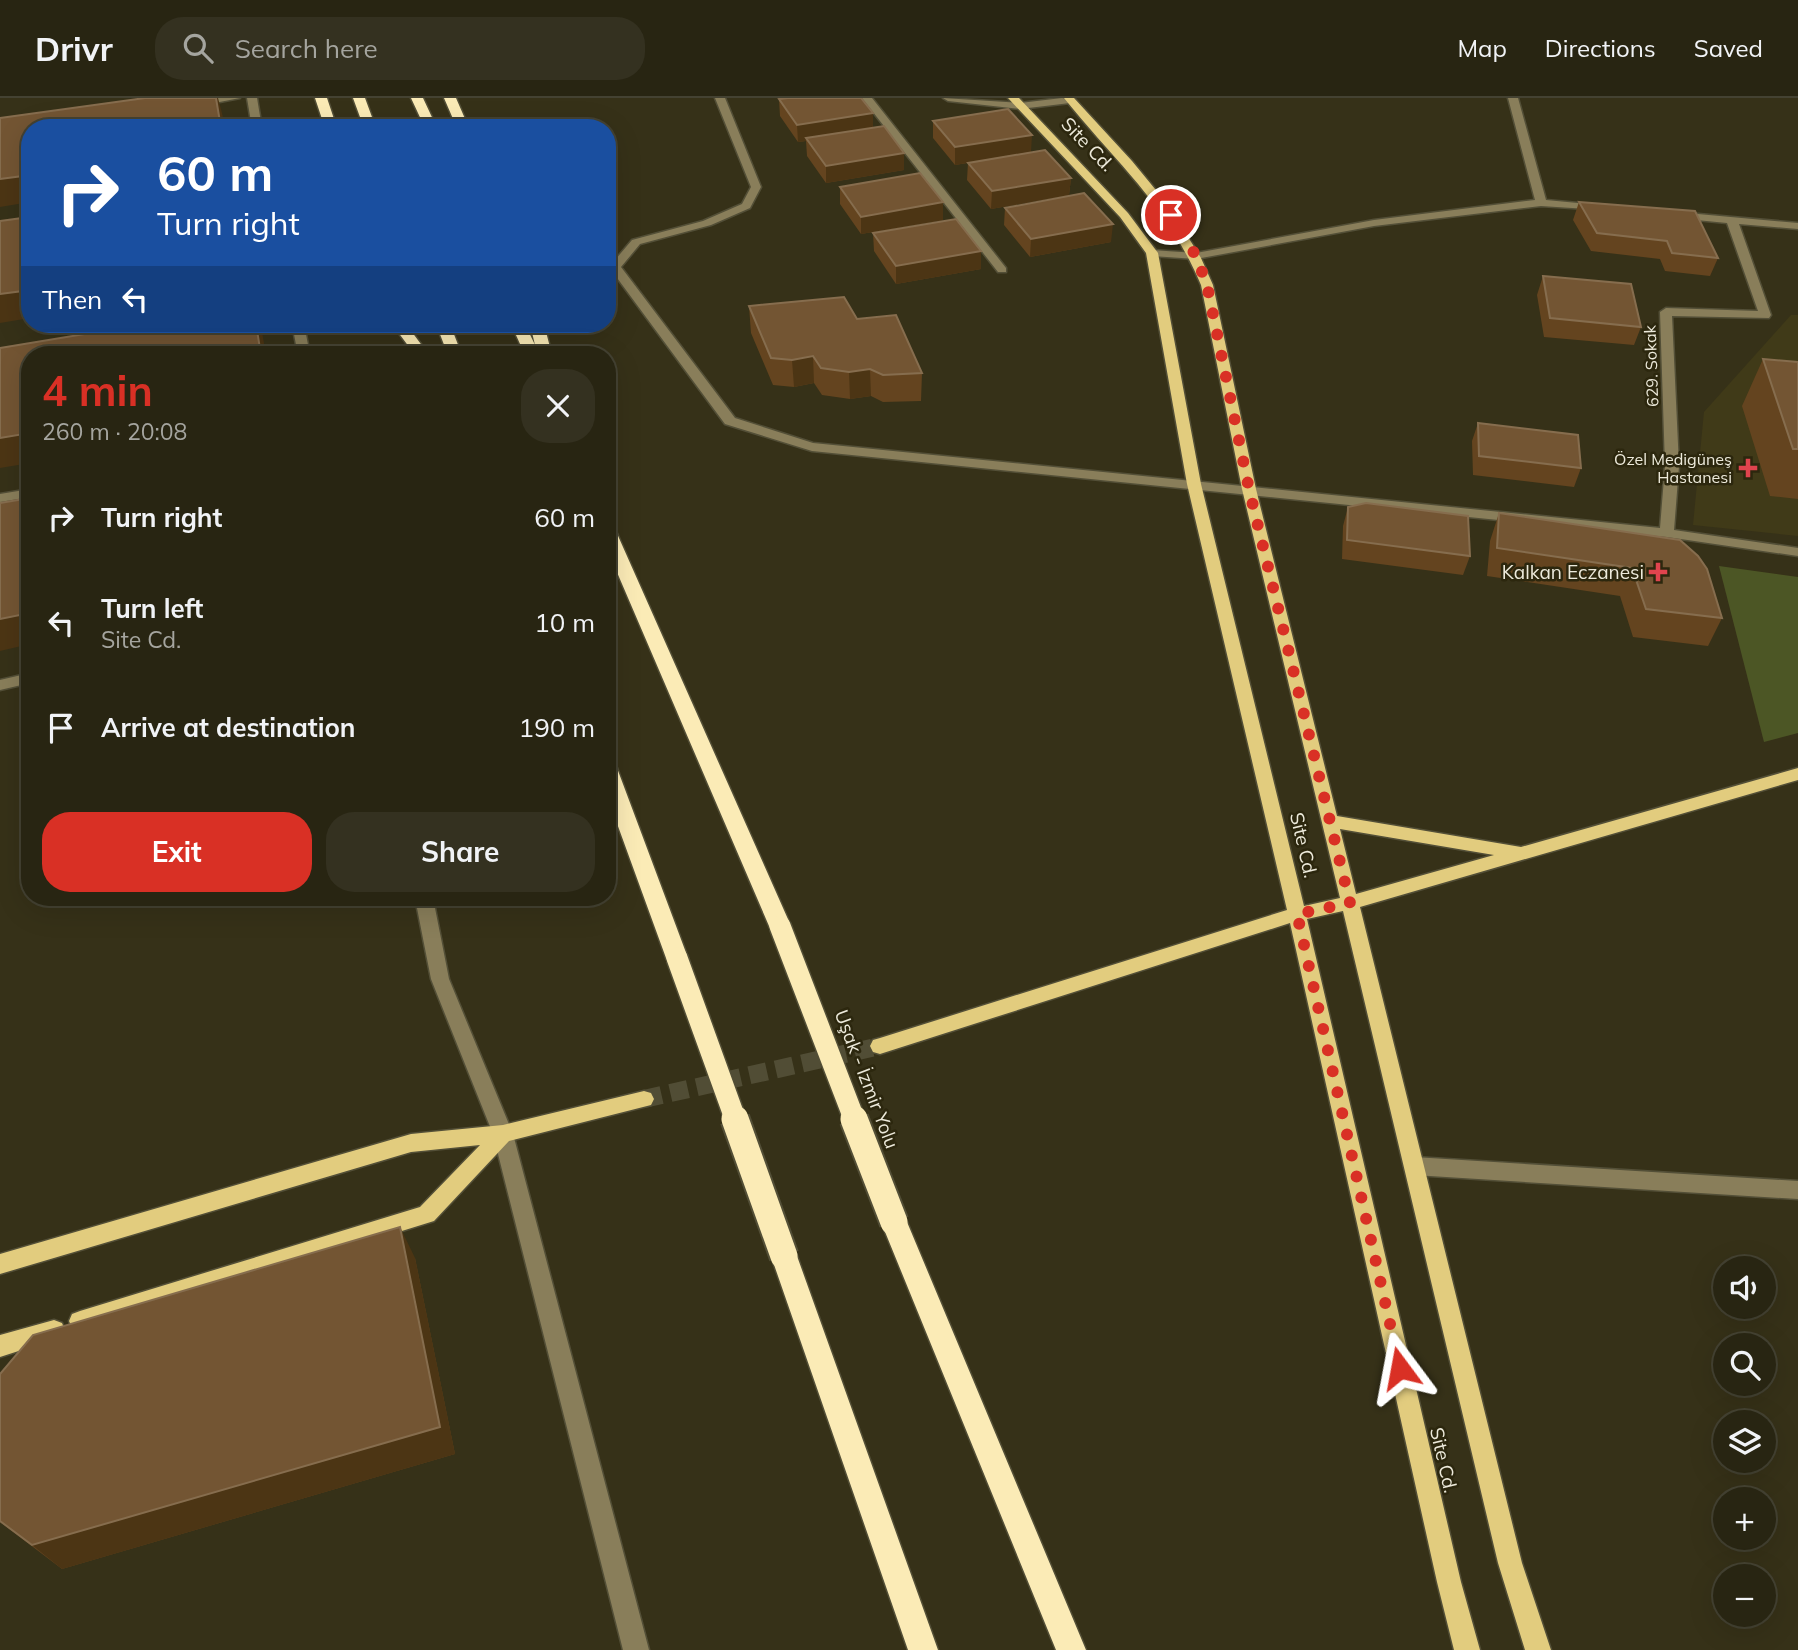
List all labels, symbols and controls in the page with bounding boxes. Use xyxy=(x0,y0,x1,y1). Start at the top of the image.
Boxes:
search box xyxy=(155,17,645,80)
text: Drivr xyxy=(35,28,113,69)
icon: search xyxy=(179,29,217,67)
text: Search here xyxy=(235,32,378,65)
text: Map xyxy=(1457,33,1507,63)
text: Directions xyxy=(1545,33,1656,63)
text: Saved xyxy=(1694,33,1763,63)
street label: Site Cd. xyxy=(1056,112,1120,176)
text: 60 m xyxy=(157,142,273,203)
icon: right xyxy=(42,147,133,238)
pin xyxy=(1141,185,1201,245)
icon: arrive xyxy=(1152,196,1190,234)
text: Turn right xyxy=(157,203,300,243)
icon: left xyxy=(116,280,154,318)
text: Then xyxy=(42,283,102,316)
street label: 629. Sokak xyxy=(1640,324,1662,407)
text: 4 min xyxy=(42,364,153,417)
button: close xyxy=(521,369,595,443)
text: 260 m · 20:08 xyxy=(42,417,187,446)
place label: Özel Medigüneş Hastanesi xyxy=(1614,449,1732,487)
marker: Özel Medigüneş Hastanesi xyxy=(1738,458,1758,478)
icon: right xyxy=(42,499,80,537)
text: Turn right xyxy=(101,501,222,534)
text: 60 m xyxy=(534,501,595,534)
place label: Kalkan Eczanesi xyxy=(1502,560,1644,584)
marker: Kalkan Eczanesi xyxy=(1650,564,1666,580)
text: Turn left xyxy=(101,592,203,625)
icon: left xyxy=(42,604,80,642)
text: 10 m xyxy=(534,606,595,639)
text: Site Cd. xyxy=(101,625,181,654)
icon: arrive xyxy=(42,709,80,747)
text: Arrive at destination xyxy=(101,711,356,744)
text: 190 m xyxy=(519,711,595,744)
street label: Site Cd. xyxy=(1285,810,1323,880)
button: Exit xyxy=(42,812,312,892)
button: Share xyxy=(326,812,595,892)
street label: Uşak - İzmir Yolu xyxy=(830,1006,904,1152)
map controls xyxy=(1713,1256,1776,1627)
button: sound xyxy=(1713,1256,1776,1319)
position arrow xyxy=(1363,1331,1437,1405)
button: search xyxy=(1713,1333,1776,1396)
button: layers xyxy=(1713,1410,1776,1473)
street label: Site Cd. xyxy=(1425,1425,1463,1495)
button: + xyxy=(1713,1487,1776,1550)
button: − xyxy=(1713,1564,1776,1627)

